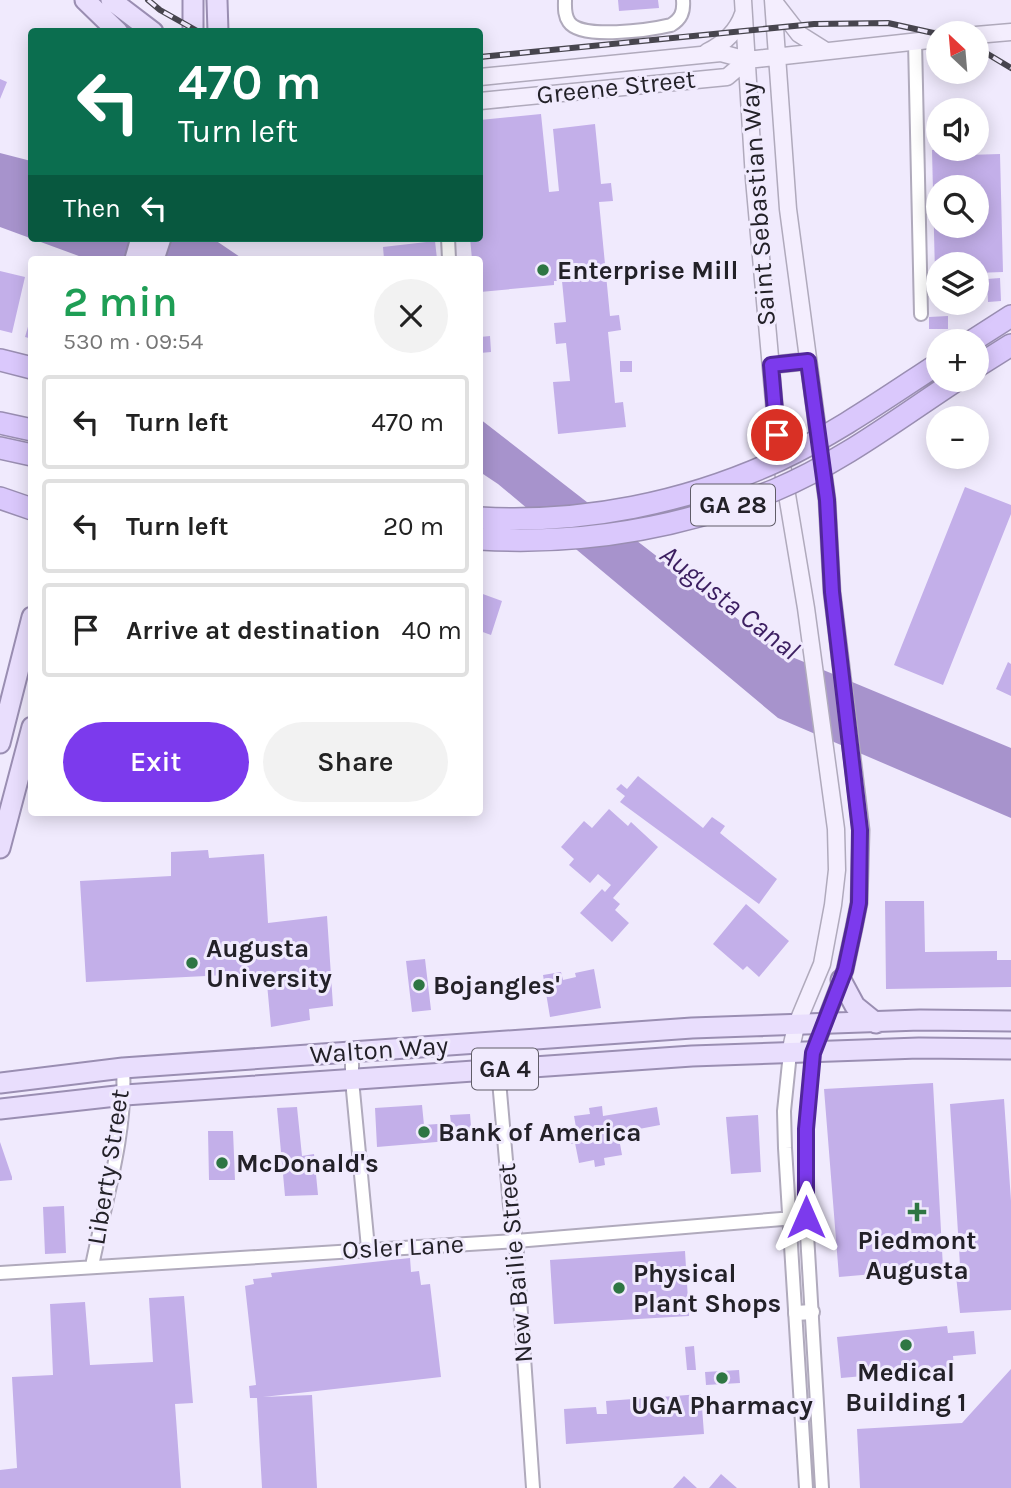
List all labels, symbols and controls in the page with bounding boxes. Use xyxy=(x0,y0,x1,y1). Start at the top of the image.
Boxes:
north arrow xyxy=(926,21,989,84)
map controls xyxy=(926,21,989,469)
text: 470 m xyxy=(178,54,321,111)
icon: left xyxy=(63,56,154,147)
street label: Greene Street xyxy=(535,63,697,111)
street label: Saint Sebastian Way xyxy=(734,81,782,327)
button: sound xyxy=(926,98,989,161)
text: Turn left xyxy=(178,113,298,150)
button: search xyxy=(926,175,989,238)
icon: left xyxy=(135,189,173,227)
text: Then xyxy=(63,193,121,224)
button: layers xyxy=(926,252,989,315)
place label: Enterprise Mill xyxy=(557,255,738,286)
marker: Enterprise Mill xyxy=(535,262,551,278)
text: 2 min xyxy=(63,277,178,327)
button: close xyxy=(374,279,448,353)
text: 530 m · 09:54 xyxy=(63,328,203,355)
button: + xyxy=(926,329,989,392)
icon: left xyxy=(67,403,105,441)
pin xyxy=(747,405,807,465)
button: − xyxy=(926,406,989,469)
text: Turn left xyxy=(126,407,228,438)
text: 470 m xyxy=(371,407,444,438)
icon: arrive xyxy=(758,416,796,454)
road number: GA 28 xyxy=(691,484,775,526)
icon: left xyxy=(67,507,105,545)
text: Turn left xyxy=(126,511,228,542)
text: 20 m xyxy=(383,511,444,542)
water label: Augusta Canal xyxy=(654,537,806,667)
icon: arrive xyxy=(67,611,105,649)
text: Arrive at destination xyxy=(126,615,380,646)
text: 40 m xyxy=(401,615,462,646)
button: Exit xyxy=(63,722,249,802)
button: Share xyxy=(263,722,448,802)
place label: Augusta University xyxy=(206,933,332,994)
marker: Augusta University xyxy=(184,955,200,971)
place label: Bojangles' xyxy=(433,970,560,1001)
marker: Bojangles' xyxy=(411,977,427,993)
street label: Walton Way xyxy=(309,1030,449,1070)
road number: GA 4 xyxy=(472,1049,538,1090)
street label: Liberty Street xyxy=(80,1087,136,1247)
place label: Bank of America xyxy=(438,1117,642,1148)
marker: Bank of America xyxy=(416,1124,432,1140)
place label: McDonald's xyxy=(236,1148,379,1179)
marker: McDonald's xyxy=(214,1155,230,1171)
street label: New Bailie Street xyxy=(491,1162,539,1364)
position arrow xyxy=(769,1180,843,1254)
marker: Piedmont Augusta xyxy=(907,1202,927,1222)
place label: Piedmont Augusta xyxy=(857,1225,977,1286)
street label: Osler Lane xyxy=(341,1228,465,1266)
place label: Physical Plant Shops xyxy=(633,1258,781,1319)
marker: Physical Plant Shops xyxy=(611,1280,627,1296)
marker: Medical Building 1 xyxy=(898,1337,914,1353)
place label: Medical Building 1 xyxy=(845,1357,967,1418)
marker: UGA Pharmacy xyxy=(714,1370,730,1386)
place label: UGA Pharmacy xyxy=(631,1390,813,1421)

